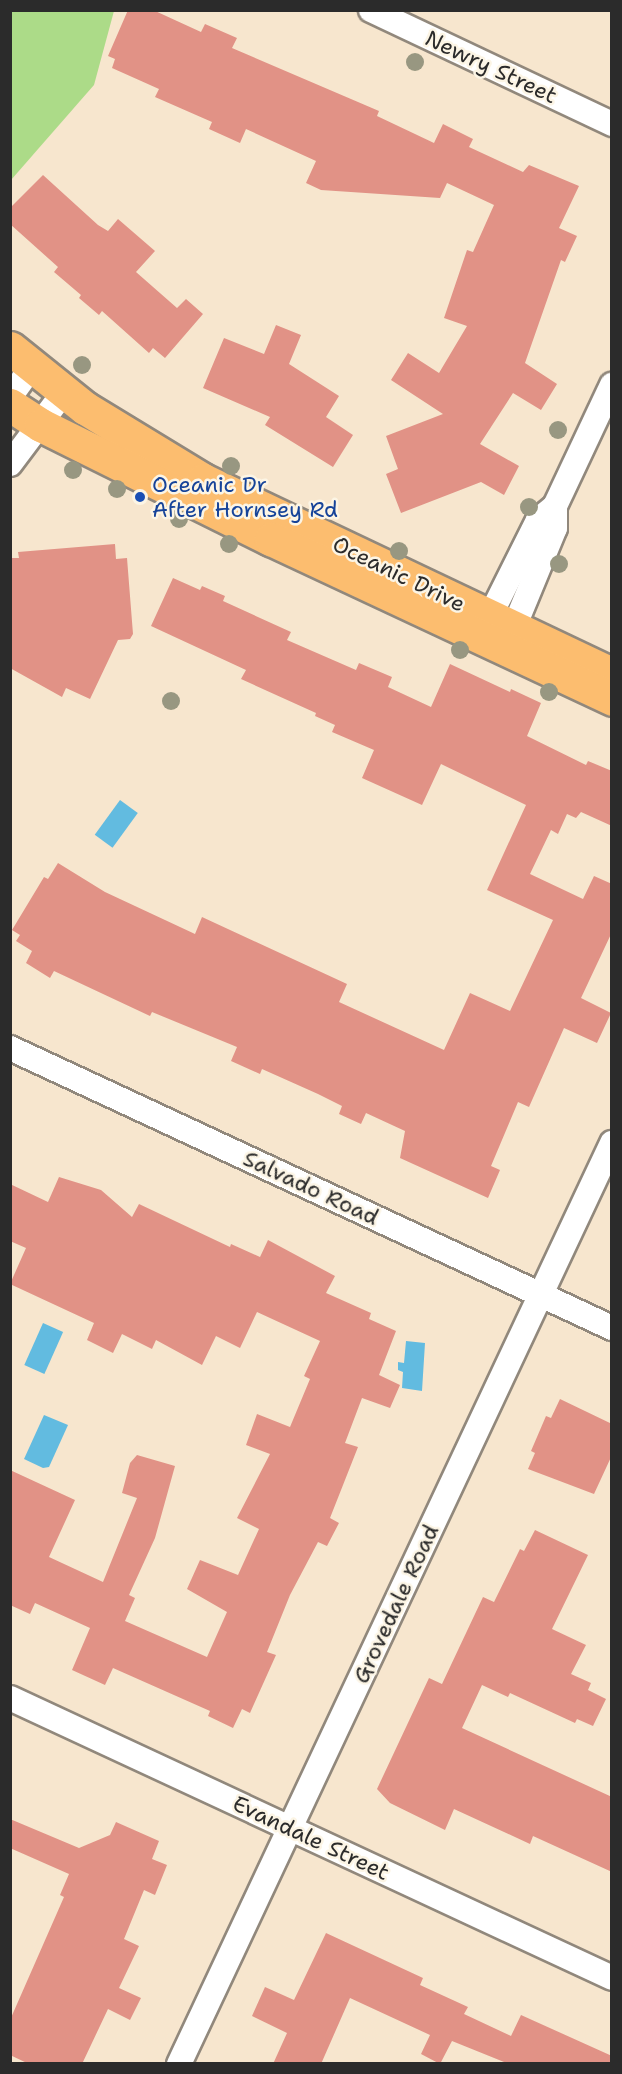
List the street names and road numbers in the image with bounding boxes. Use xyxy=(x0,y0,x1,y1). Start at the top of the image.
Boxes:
street label: Newry Street xyxy=(421,25,561,109)
street label: Oceanic Drive xyxy=(328,531,470,617)
street label: Salvado Road xyxy=(239,1145,383,1231)
street label: Grovedale Road xyxy=(348,1521,444,1687)
street label: Evandale Street xyxy=(229,1790,393,1886)

